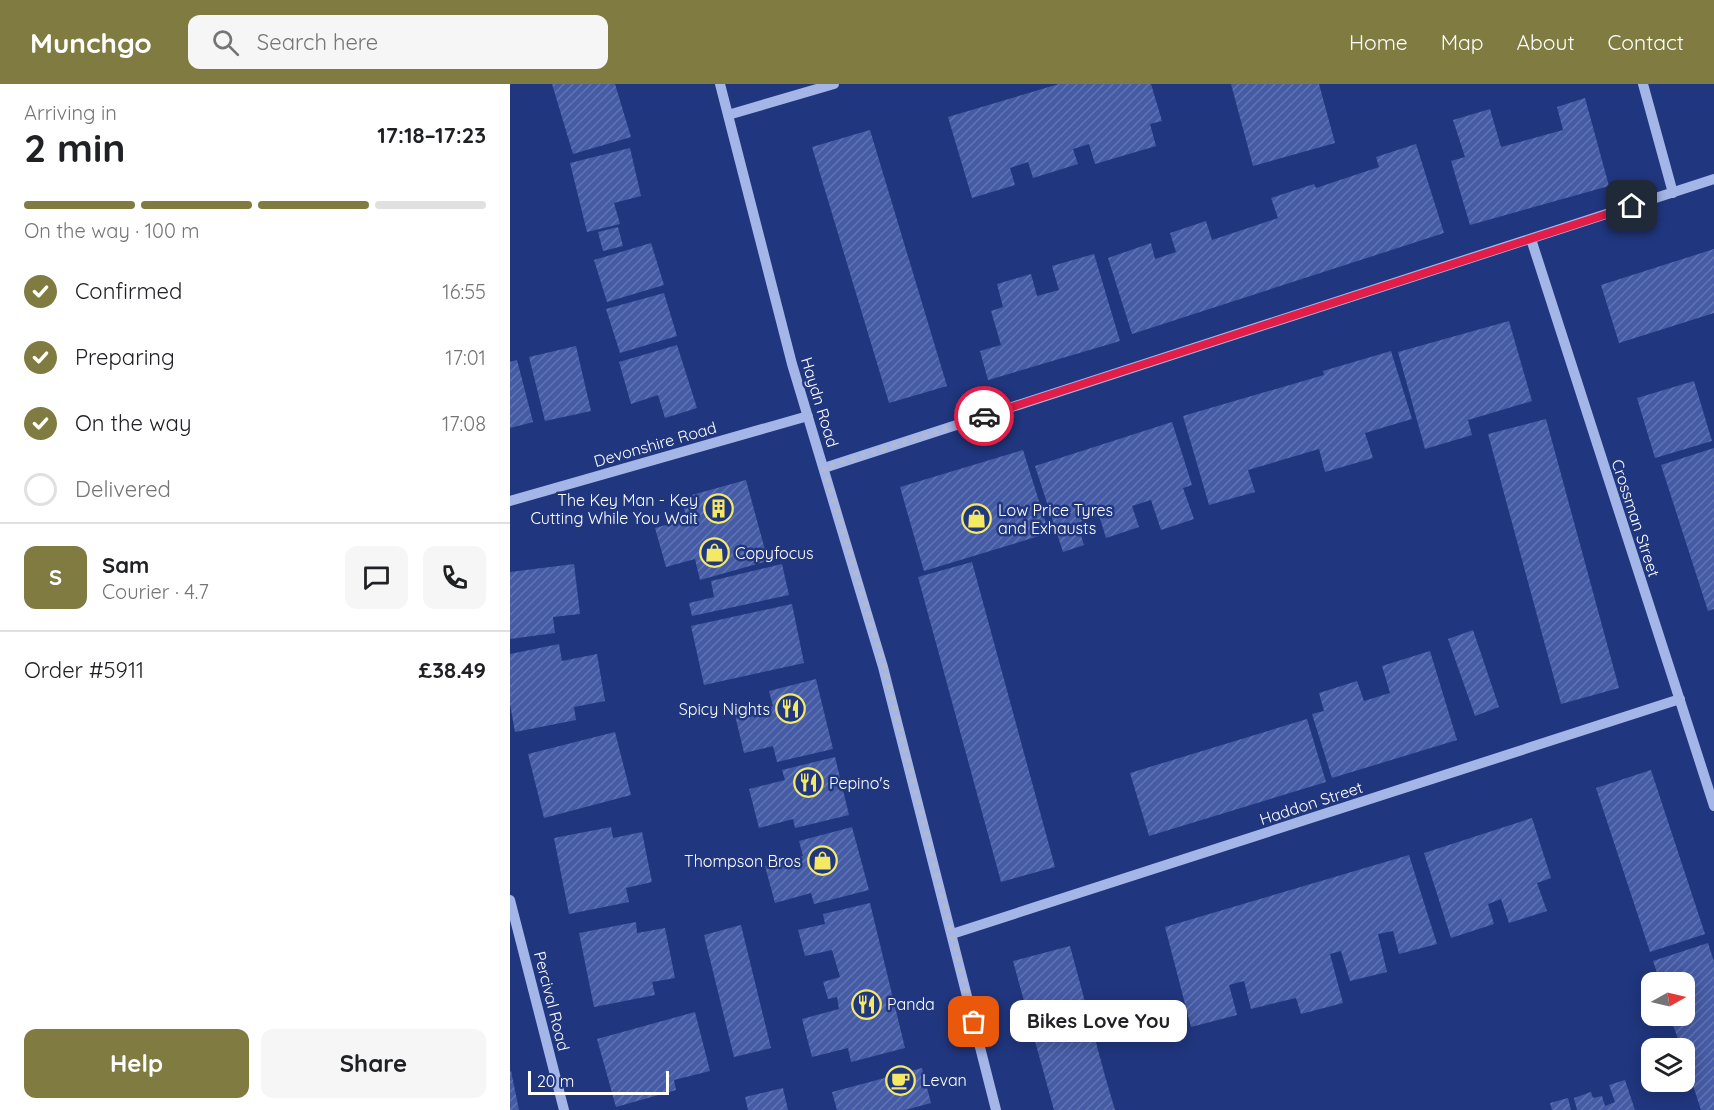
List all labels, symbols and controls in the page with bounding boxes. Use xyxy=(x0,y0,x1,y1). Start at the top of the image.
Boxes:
search box xyxy=(188,15,608,69)
text: Munchgo xyxy=(30,25,152,60)
icon: search xyxy=(209,26,242,59)
text: Search here xyxy=(257,28,378,56)
text: Home xyxy=(1349,29,1408,55)
text: Map xyxy=(1441,29,1484,55)
text: About xyxy=(1517,29,1575,55)
text: Contact xyxy=(1608,29,1684,55)
text: Arriving in xyxy=(24,100,117,125)
text: 17:18–17:23 xyxy=(377,121,486,149)
text: 2 min xyxy=(24,123,126,172)
pin xyxy=(1606,180,1657,231)
icon: home xyxy=(1615,189,1648,222)
text: On the way · 100 m xyxy=(24,218,200,243)
icon: check xyxy=(24,275,57,308)
text: Confirmed xyxy=(75,277,182,305)
text: 16:55 xyxy=(442,279,486,304)
icon: check xyxy=(24,341,57,374)
text: Preparing xyxy=(75,343,175,371)
text: 17:01 xyxy=(445,345,486,370)
street label: Haydn Road xyxy=(797,354,843,450)
courier xyxy=(954,386,1014,446)
icon: car xyxy=(968,400,1001,433)
icon: check xyxy=(24,407,57,440)
text: On the way xyxy=(75,409,191,437)
text: 17:08 xyxy=(442,411,486,436)
street label: Devonshire Road xyxy=(591,417,719,471)
street label: Crossman Street xyxy=(1608,457,1664,579)
text: Delivered xyxy=(75,475,171,503)
place label: The Key Man - Key Cutting While You Wait xyxy=(530,490,698,528)
building icon: The Key Man - Key Cutting While You Wait xyxy=(703,493,735,525)
place label: Low Price Tyres and Exhausts xyxy=(998,500,1113,538)
shop icon: Low Price Tyres and Exhausts xyxy=(961,503,993,535)
shop icon: Copyfocus xyxy=(698,537,730,569)
place label: Copyfocus xyxy=(735,543,814,563)
button: chat xyxy=(345,546,408,609)
button: phone xyxy=(423,546,486,609)
text: Sam xyxy=(102,551,149,579)
text: S xyxy=(49,563,62,591)
text: Courier · 4.7 xyxy=(102,579,209,604)
text: Order #5911 xyxy=(24,656,144,684)
text: £38.49 xyxy=(419,656,486,684)
restaurant icon: Spicy Nights xyxy=(775,693,807,725)
place label: Spicy Nights xyxy=(679,699,770,719)
restaurant icon: Pepino's xyxy=(792,767,824,799)
place label: Pepino's xyxy=(829,773,890,793)
street label: Haddon Street xyxy=(1257,777,1365,829)
shop icon: Thompson Bros xyxy=(806,845,838,877)
place label: Thompson Bros xyxy=(684,851,801,871)
street label: Percival Road xyxy=(530,949,574,1053)
north arrow xyxy=(1641,972,1695,1026)
map controls xyxy=(1641,972,1695,1092)
restaurant icon: Panda xyxy=(850,988,882,1020)
place label: Panda xyxy=(887,994,935,1014)
pin xyxy=(948,996,999,1047)
callout: Bikes Love You xyxy=(1010,1001,1187,1043)
icon: bag xyxy=(957,1005,990,1038)
text: Bikes Love You xyxy=(1027,1008,1170,1033)
button: Help xyxy=(24,1029,249,1098)
button: Share xyxy=(261,1029,486,1098)
button: layers xyxy=(1641,1038,1695,1092)
cafe icon: Levan xyxy=(885,1064,917,1096)
scale bar xyxy=(528,1068,669,1096)
place label: Levan xyxy=(922,1070,967,1090)
text: 20 m xyxy=(537,1071,574,1091)

